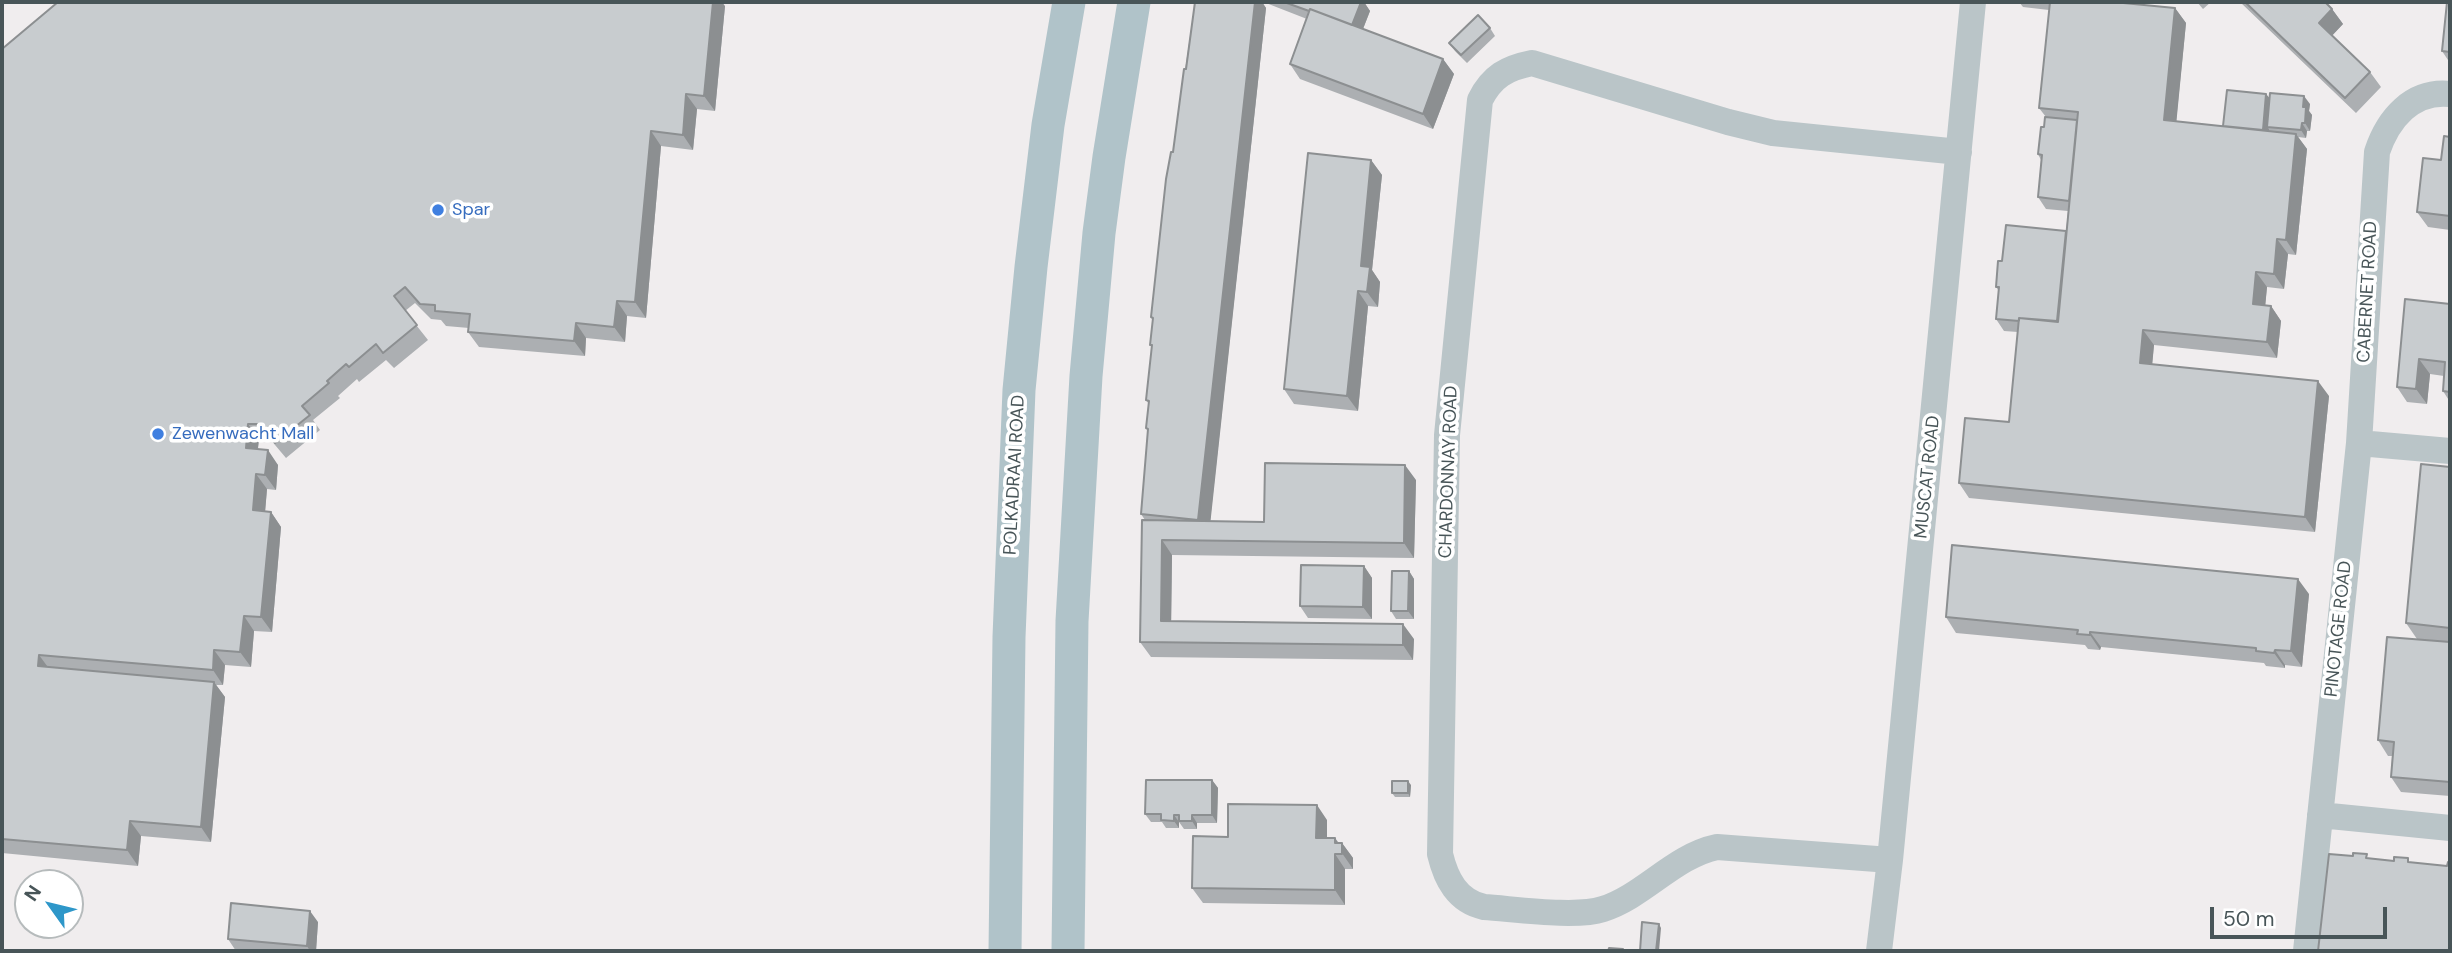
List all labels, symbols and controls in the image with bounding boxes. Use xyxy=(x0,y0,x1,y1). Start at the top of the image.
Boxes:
place label: Spar xyxy=(452,199,490,221)
marker: Spar xyxy=(430,202,446,218)
street label: CABERNET ROAD xyxy=(2354,221,2382,363)
street label: CHARDONNAY ROAD xyxy=(1435,385,1463,559)
street label: POLKADRAAI ROAD xyxy=(1000,394,1030,556)
street label: MUSCAT ROAD xyxy=(1911,414,1945,540)
place label: Zewenwacht Mall xyxy=(172,423,314,445)
marker: Zewenwacht Mall xyxy=(150,426,166,442)
street label: PINOTAGE ROAD xyxy=(2321,560,2357,698)
north arrow xyxy=(14,869,84,939)
text: N xyxy=(19,880,47,906)
scale bar xyxy=(2214,894,2391,938)
text: 50 m xyxy=(2223,905,2274,933)

